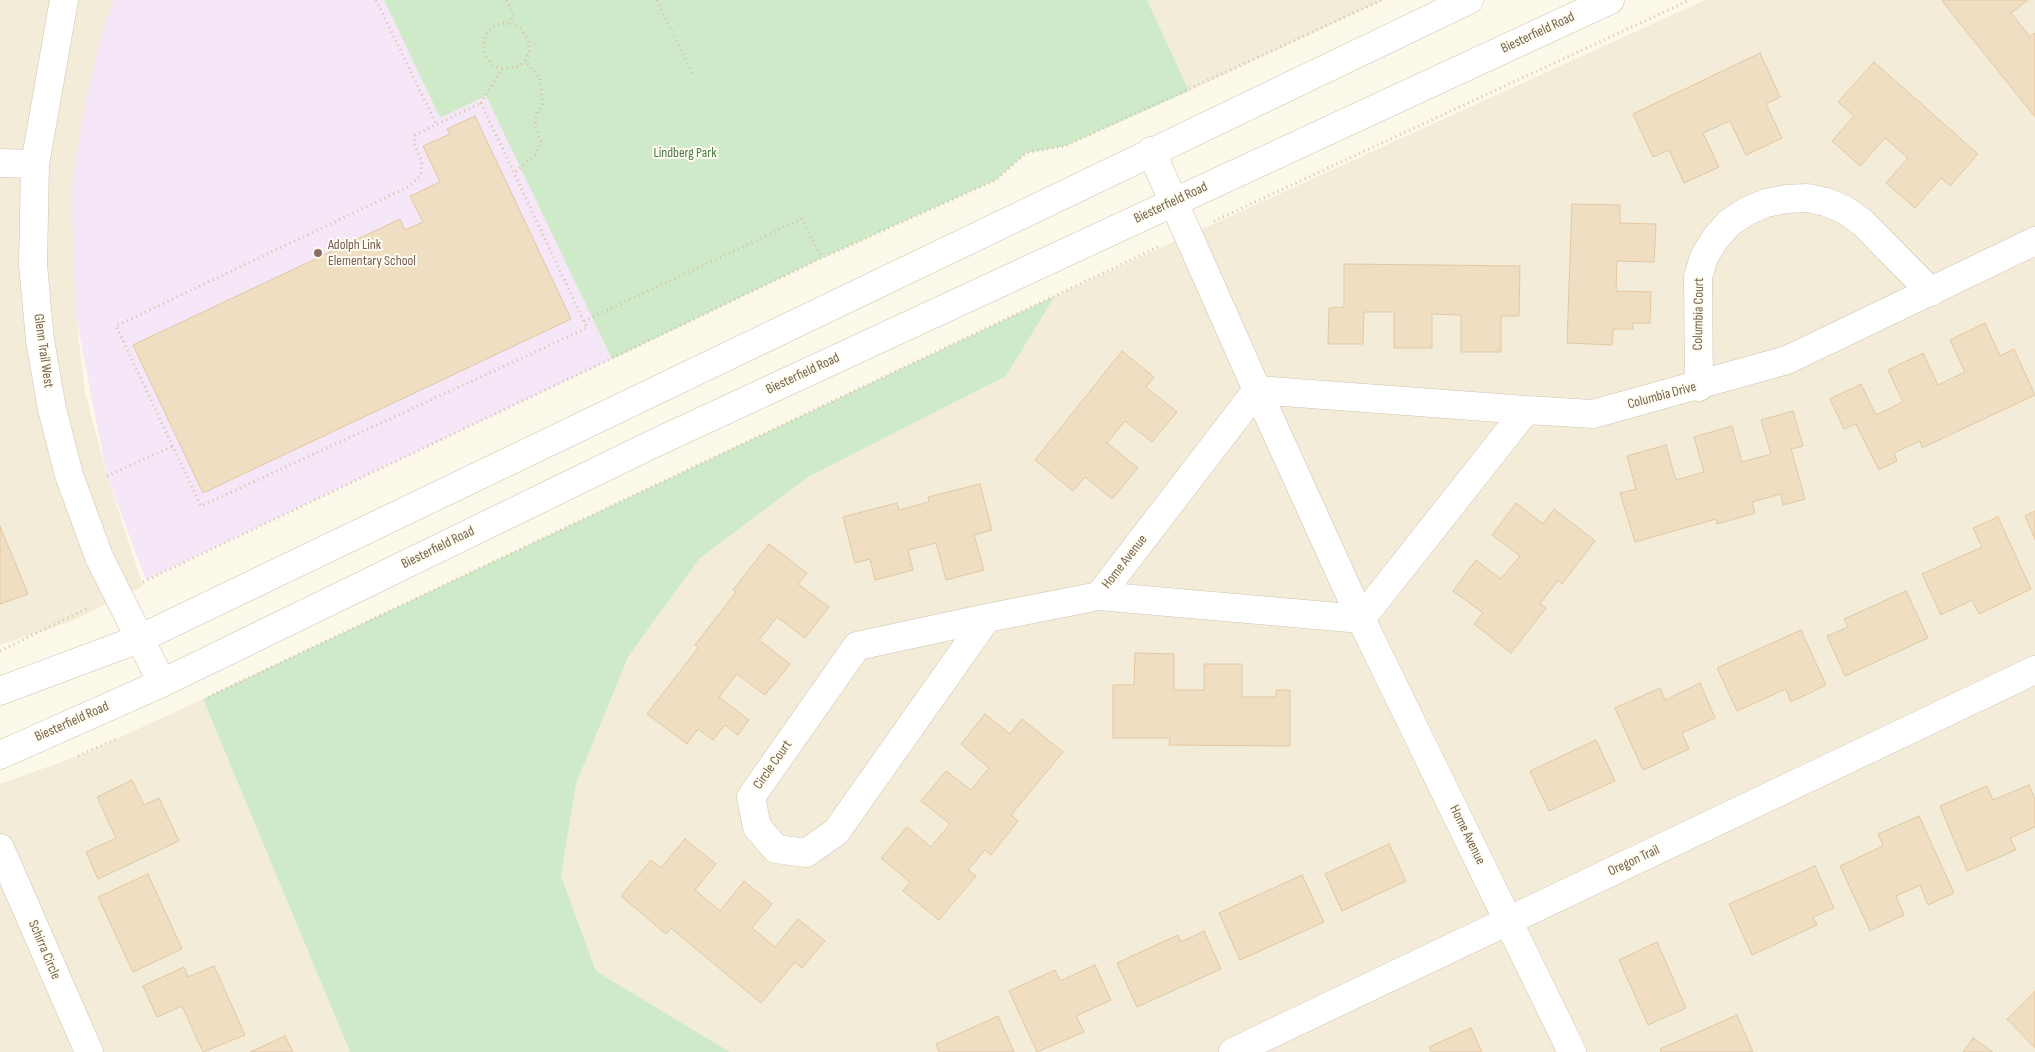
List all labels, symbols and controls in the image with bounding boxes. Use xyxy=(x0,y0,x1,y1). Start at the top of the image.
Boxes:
street label: Biesterfield Road xyxy=(1499,9,1577,57)
park label: Lindberg Park xyxy=(654,145,716,161)
street label: Biesterfield Road xyxy=(1132,179,1210,227)
place label: Adolph Link Elementary School xyxy=(328,237,416,270)
marker: Adolph Link Elementary School xyxy=(312,247,324,259)
street label: Columbia Court xyxy=(1690,277,1708,351)
street label: Glenn Trail West xyxy=(29,313,57,389)
street label: Biesterfield Road xyxy=(764,350,842,398)
street label: Columbia Drive xyxy=(1626,379,1698,413)
street label: Biesterfield Road xyxy=(399,523,477,573)
street label: Home Avenue xyxy=(1099,532,1151,592)
street label: Biesterfield Road xyxy=(32,698,112,746)
street label: Circle Court xyxy=(750,737,796,793)
street label: Home Avenue xyxy=(1445,803,1489,867)
street label: Oregon Trail xyxy=(1606,842,1662,880)
street label: Schirra Circle xyxy=(24,918,64,982)

